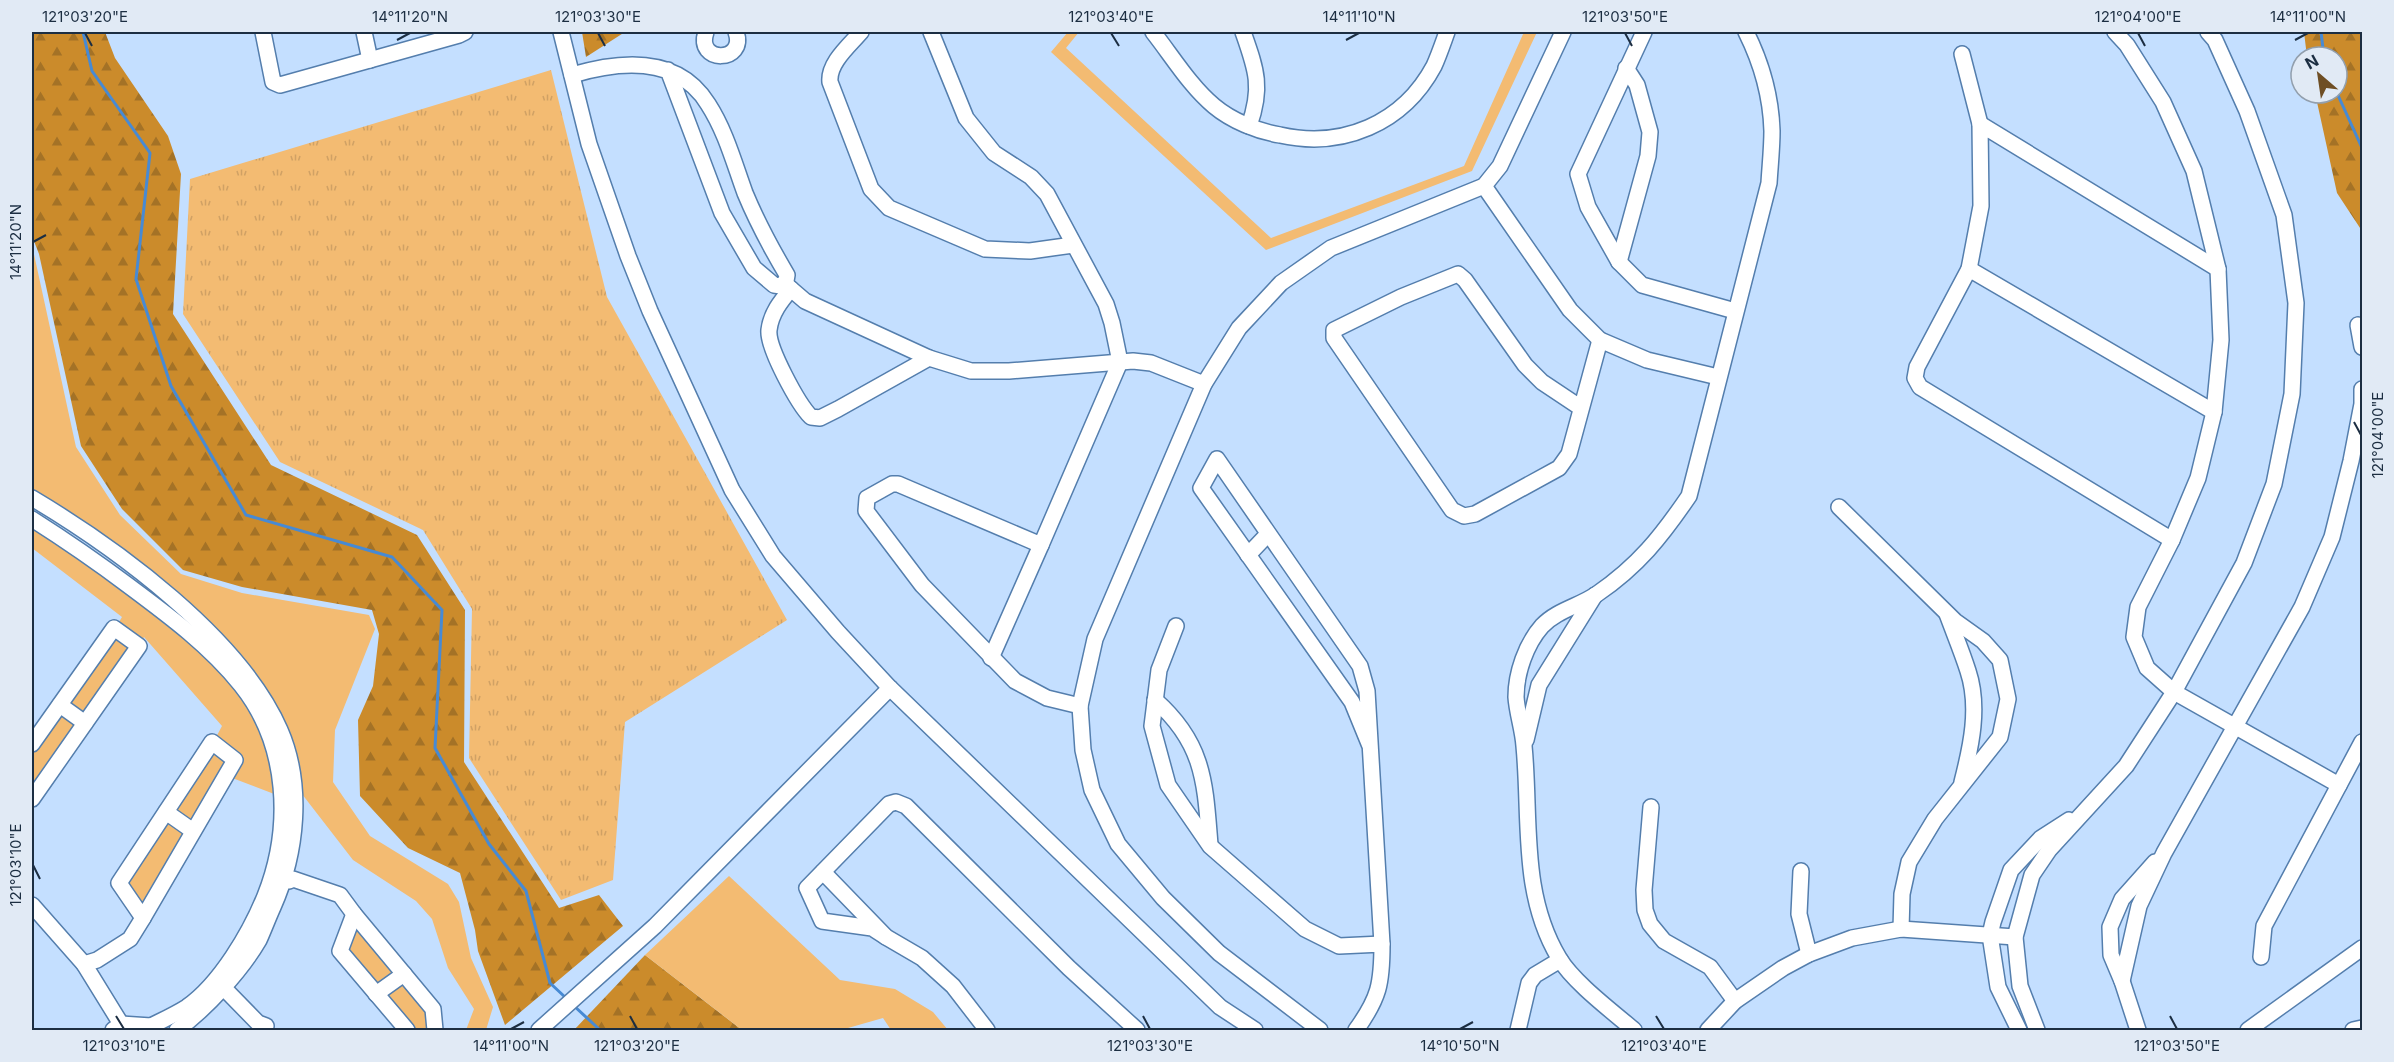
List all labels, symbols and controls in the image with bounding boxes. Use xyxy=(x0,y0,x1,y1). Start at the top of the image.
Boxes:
text: 121°03'20"E xyxy=(42,7,128,26)
text: 14°11'20"N xyxy=(372,7,448,26)
text: 121°03'30"E xyxy=(555,7,641,26)
text: 121°03'40"E xyxy=(1068,7,1154,26)
text: 14°11'10"N xyxy=(1323,7,1395,26)
text: 121°03'50"E xyxy=(1582,7,1668,26)
text: 121°04'00"E xyxy=(2095,7,2181,26)
text: 14°11'00"N xyxy=(2270,7,2346,26)
north arrow xyxy=(2289,45,2349,105)
text: N xyxy=(2302,50,2322,74)
text: 14°11'20"N xyxy=(6,204,25,280)
text: 121°04'00"E xyxy=(2368,392,2387,478)
text: 121°03'10"E xyxy=(6,824,25,906)
text: 121°03'10"E xyxy=(83,1036,165,1055)
text: 14°11'00"N xyxy=(473,1036,549,1055)
text: 121°03'20"E xyxy=(594,1036,680,1055)
text: 121°03'30"E xyxy=(1107,1036,1193,1055)
text: 14°10'50"N xyxy=(1420,1036,1500,1055)
text: 121°03'40"E xyxy=(1621,1036,1707,1055)
text: 121°03'50"E xyxy=(2134,1036,2220,1055)

